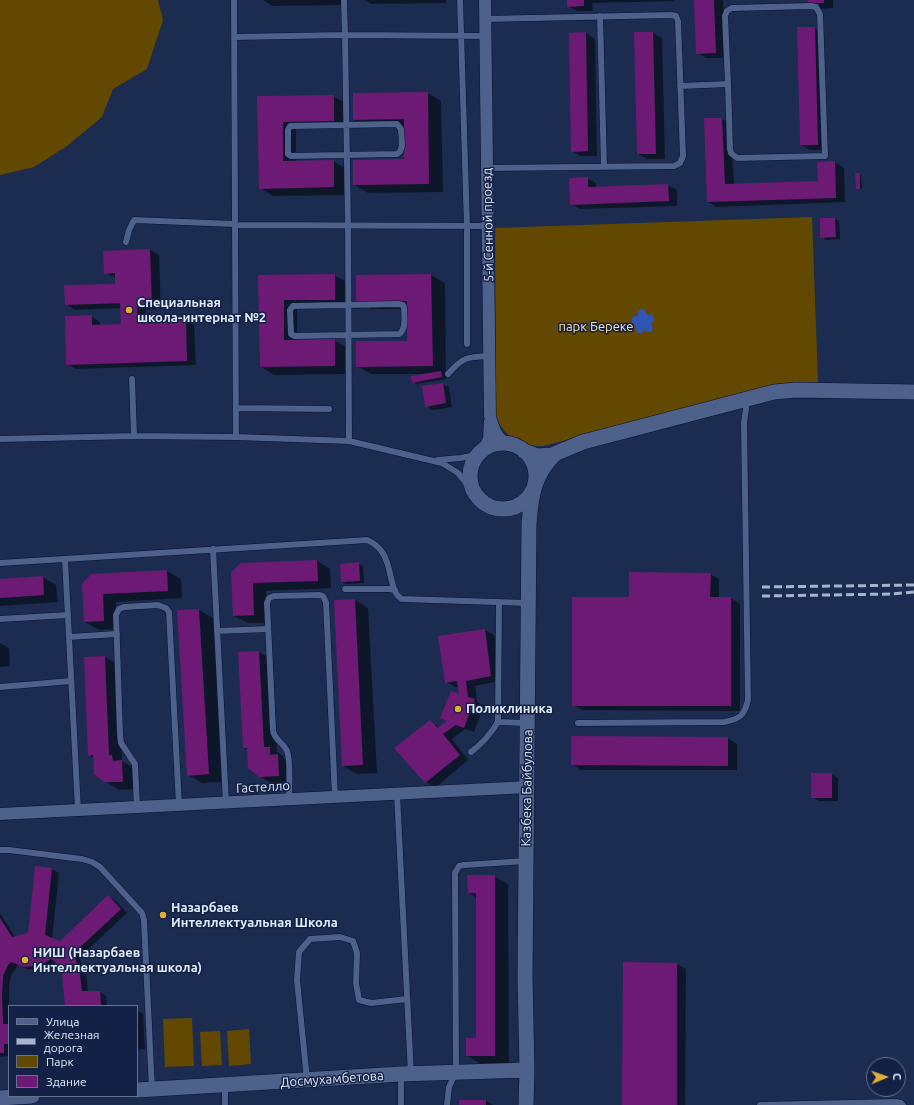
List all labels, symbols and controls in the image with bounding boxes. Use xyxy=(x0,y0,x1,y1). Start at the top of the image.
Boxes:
street label: 5-й Сенной проезд xyxy=(479,168,497,282)
place label: Специальная школа-интернат №2 xyxy=(137,295,266,326)
marker: Специальная школа-интернат №2 xyxy=(124,305,134,315)
park label: парк Береке xyxy=(558,319,634,335)
place label: Поликлиника xyxy=(466,701,553,717)
marker: Поликлиника xyxy=(453,704,463,714)
street label: Казбека Байбулова xyxy=(518,729,536,847)
street label: Гастелло xyxy=(236,778,290,796)
place label: Назарбаев Интеллектуальная Школа xyxy=(171,900,338,931)
marker: Назарбаев Интеллектуальная Школа xyxy=(158,910,168,920)
place label: НИШ (Назарбаев Интеллектуальная школа) xyxy=(33,945,202,976)
marker: НИШ (Назарбаев Интеллектуальная школа) xyxy=(20,955,30,965)
legend xyxy=(8,1005,138,1097)
text: Улица xyxy=(46,1015,79,1028)
text: Железная дорога xyxy=(44,1028,100,1054)
text: Парк xyxy=(46,1055,74,1068)
north arrow xyxy=(866,1057,906,1097)
street label: Досмухамбетова xyxy=(280,1068,384,1090)
text: С xyxy=(891,1073,903,1080)
text: Здание xyxy=(46,1075,87,1088)

